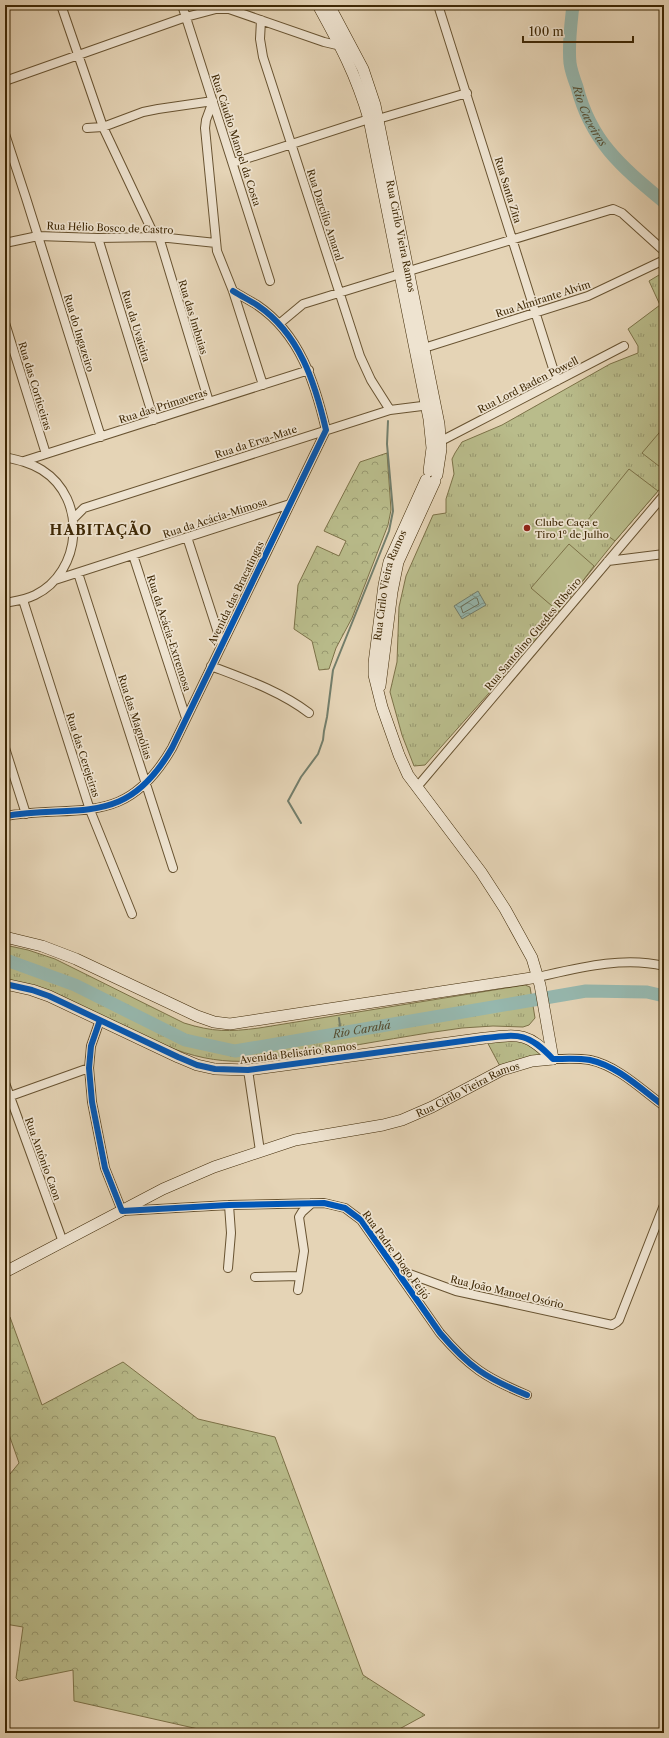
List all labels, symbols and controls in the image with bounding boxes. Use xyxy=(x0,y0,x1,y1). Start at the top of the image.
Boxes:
scale bar xyxy=(523,18,633,44)
text: 100 m xyxy=(529,24,564,39)
street label: Rua Cáudio Manoel da Costa xyxy=(208,72,264,208)
water label: Rio Caveiras xyxy=(570,83,610,149)
street label: Rua Santa Zita xyxy=(492,155,524,225)
street label: Rua Darcílio Amaral xyxy=(304,167,346,263)
street label: Rua Cirilo Vieira Ramos xyxy=(384,179,419,293)
street label: Rua Hélio Bosco de Castro xyxy=(46,219,174,237)
street label: Rua Almirante Alvim xyxy=(494,277,593,320)
street label: Rua das Imbuias xyxy=(175,278,211,356)
street label: Rua da Uvaieira xyxy=(119,289,153,364)
street label: Rua do Ingazeiro xyxy=(61,292,97,374)
street label: Rua das Corticeiras xyxy=(15,340,55,432)
street label: Rua Lord Baden Powell xyxy=(475,354,581,416)
street label: Rua das Primaveras xyxy=(117,386,209,426)
street label: Rua da Erva-Mate xyxy=(213,422,299,461)
street label: Rua da Acácia-Mimosa xyxy=(161,495,269,541)
place label: Clube Caça e Tiro 1º de Julho xyxy=(535,516,609,541)
district label: HABITAÇÃO xyxy=(50,520,152,539)
marker: Clube Caça e Tiro 1º de Julho xyxy=(522,523,532,533)
street label: Rua Cirilo Vieira Ramos xyxy=(370,528,409,641)
street label: Avenida das Bracatingas xyxy=(205,539,267,648)
street label: Rua da Acácia-Extremosa xyxy=(144,573,194,694)
street label: Rua Santolino Guedes Ribeiro xyxy=(482,575,584,693)
street label: Rua das Magnólias xyxy=(115,673,155,761)
street label: Rua das Cerejeiras xyxy=(63,711,103,799)
water label: Rio Carahá xyxy=(331,1017,392,1041)
street label: Avenida Belisário Ramos xyxy=(238,1039,357,1067)
street label: Rua Cirilo Vieira Ramos xyxy=(414,1059,521,1120)
street label: Rua Antônio Caon xyxy=(22,1116,64,1203)
street label: Rua Padre Diogo Feijó xyxy=(359,1208,433,1302)
street label: Rua João Manoel Osório xyxy=(449,1273,565,1311)

